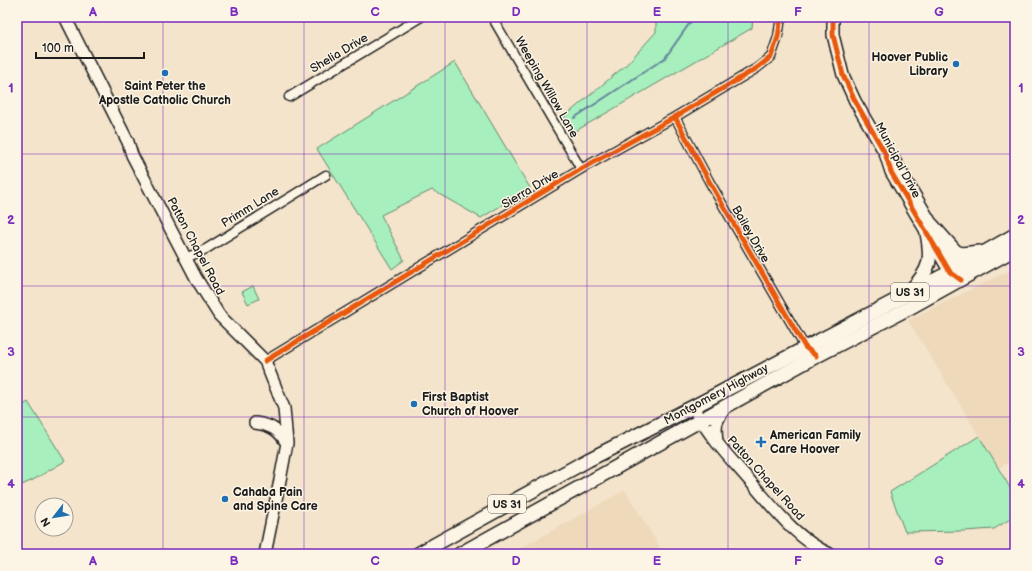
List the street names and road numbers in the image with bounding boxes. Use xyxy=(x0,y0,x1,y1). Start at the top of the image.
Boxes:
street label: Shelia Drive xyxy=(308,30,371,77)
street label: Weeping Willow Lane xyxy=(511,34,582,141)
street label: Municipal Drive xyxy=(871,120,924,201)
street label: Sierra Drive xyxy=(499,167,561,212)
street label: Primm Lane xyxy=(219,184,282,231)
street label: Patton Chapel Road xyxy=(163,195,228,298)
street label: Bailey Drive xyxy=(728,203,773,266)
road number: US 31 xyxy=(891,283,929,301)
street label: Montgomery Highway xyxy=(661,360,772,428)
street label: Patton Chapel Road xyxy=(724,433,808,524)
road number: US 31 xyxy=(488,495,526,513)

